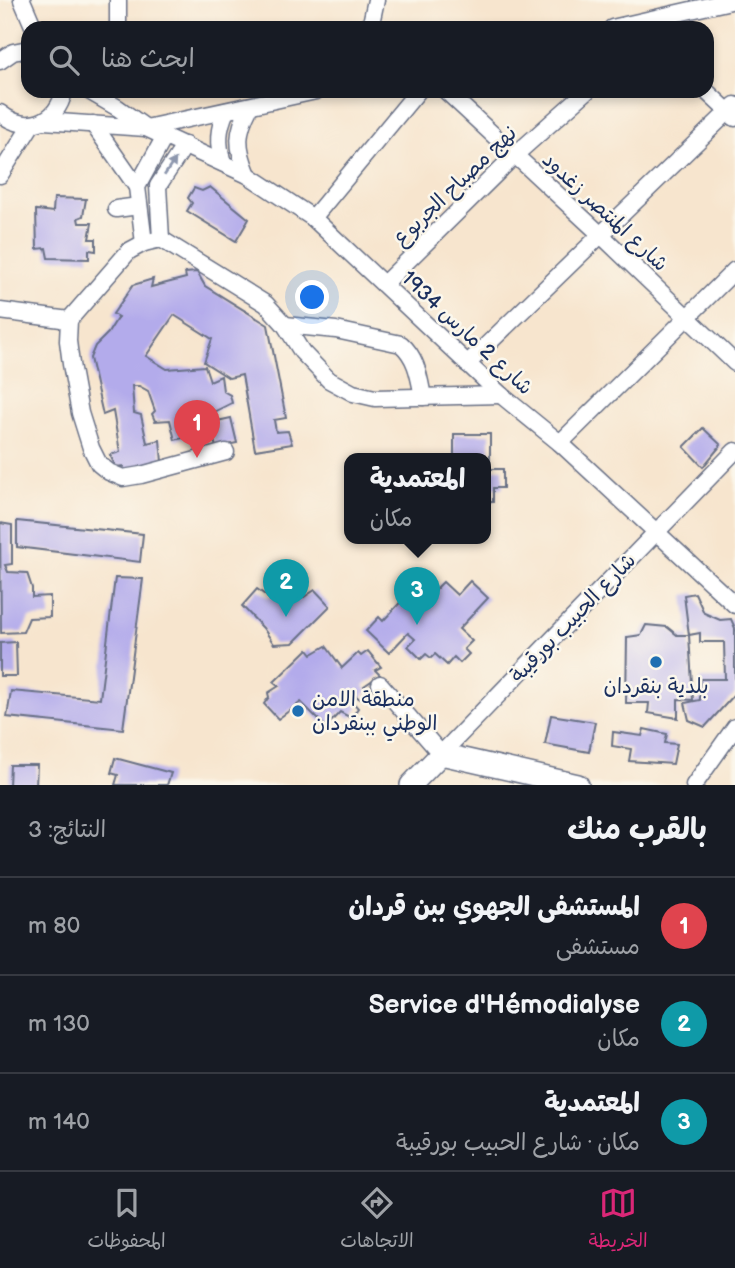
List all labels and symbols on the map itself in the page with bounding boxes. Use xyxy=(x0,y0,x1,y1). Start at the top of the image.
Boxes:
street label: نهج مصباح الجربوع xyxy=(388,121,523,253)
street label: شارع المنتصر زغدود xyxy=(536,147,673,278)
one-way arrow xyxy=(163,158,177,176)
street label: شارع 2 مارس 1934 xyxy=(395,266,538,402)
your location xyxy=(295,280,329,314)
pin: 1 xyxy=(174,400,220,458)
street label: شارع الحبيب بورقيبة xyxy=(505,548,642,689)
pin: 2 xyxy=(263,559,309,617)
pin: 3 xyxy=(394,567,440,625)
marker: بلدية بنقردان xyxy=(648,654,664,670)
place label: بلدية بنقردان xyxy=(603,674,709,699)
place label: منطقة الامن الوطني ببنقردان xyxy=(312,687,437,742)
marker: منطقة الامن الوطني ببنقردان xyxy=(290,703,306,719)

